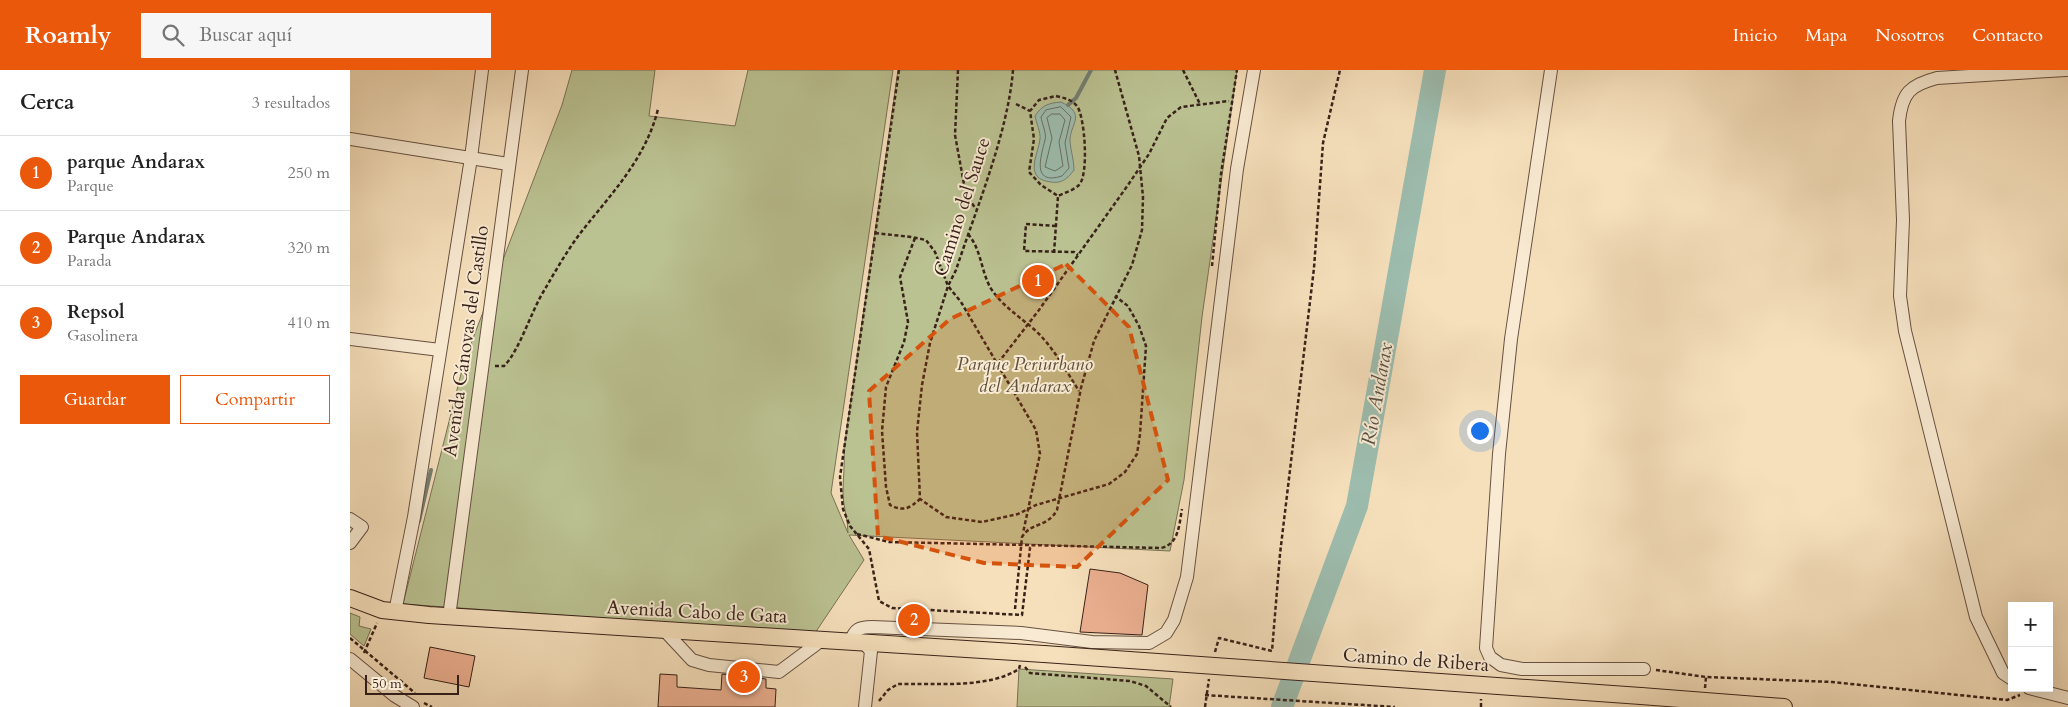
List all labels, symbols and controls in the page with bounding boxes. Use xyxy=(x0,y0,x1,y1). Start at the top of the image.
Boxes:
search box xyxy=(141,13,491,58)
text: Roamly xyxy=(25,19,111,52)
icon: search xyxy=(159,21,187,49)
text: Buscar aquí xyxy=(199,22,292,48)
text: Inicio xyxy=(1733,23,1777,48)
text: Mapa xyxy=(1805,23,1847,48)
text: Nosotros xyxy=(1875,23,1944,48)
text: Contacto xyxy=(1972,23,2043,48)
text: Cerca xyxy=(20,88,74,117)
text: 3 resultados xyxy=(252,92,330,114)
street label: Camino del Sauce xyxy=(927,134,997,280)
text: parque Andarax xyxy=(67,149,205,175)
text: 1 xyxy=(32,162,40,184)
text: 250 m xyxy=(288,162,330,184)
text: Parque xyxy=(67,175,114,197)
text: Parque Andarax xyxy=(67,224,205,250)
street label: Avenida Cánovas del Castillo xyxy=(437,224,495,458)
text: 2 xyxy=(32,237,40,259)
text: 320 m xyxy=(288,237,330,259)
text: Parada xyxy=(67,250,112,272)
pin: 1 xyxy=(1022,262,1054,300)
text: Repsol xyxy=(67,299,125,325)
text: 3 xyxy=(32,312,40,334)
text: 410 m xyxy=(288,312,330,334)
text: Gasolinera xyxy=(67,325,138,347)
water label: Río Andarax xyxy=(1355,340,1399,448)
park label: Parque Periurbano del Andarax xyxy=(957,351,1093,399)
button: Guardar xyxy=(20,375,170,424)
button: Compartir xyxy=(180,375,330,424)
your location xyxy=(1467,418,1493,444)
street label: Avenida Cabo de Gata xyxy=(606,594,788,630)
pin: 2 xyxy=(898,601,930,639)
map controls xyxy=(2008,602,2053,692)
button: + xyxy=(2008,602,2053,647)
street label: Camino de Ribera xyxy=(1342,642,1490,678)
button: − xyxy=(2008,647,2053,692)
pin: 3 xyxy=(728,658,760,696)
scale bar xyxy=(365,672,459,695)
text: 50 m xyxy=(372,674,402,693)

